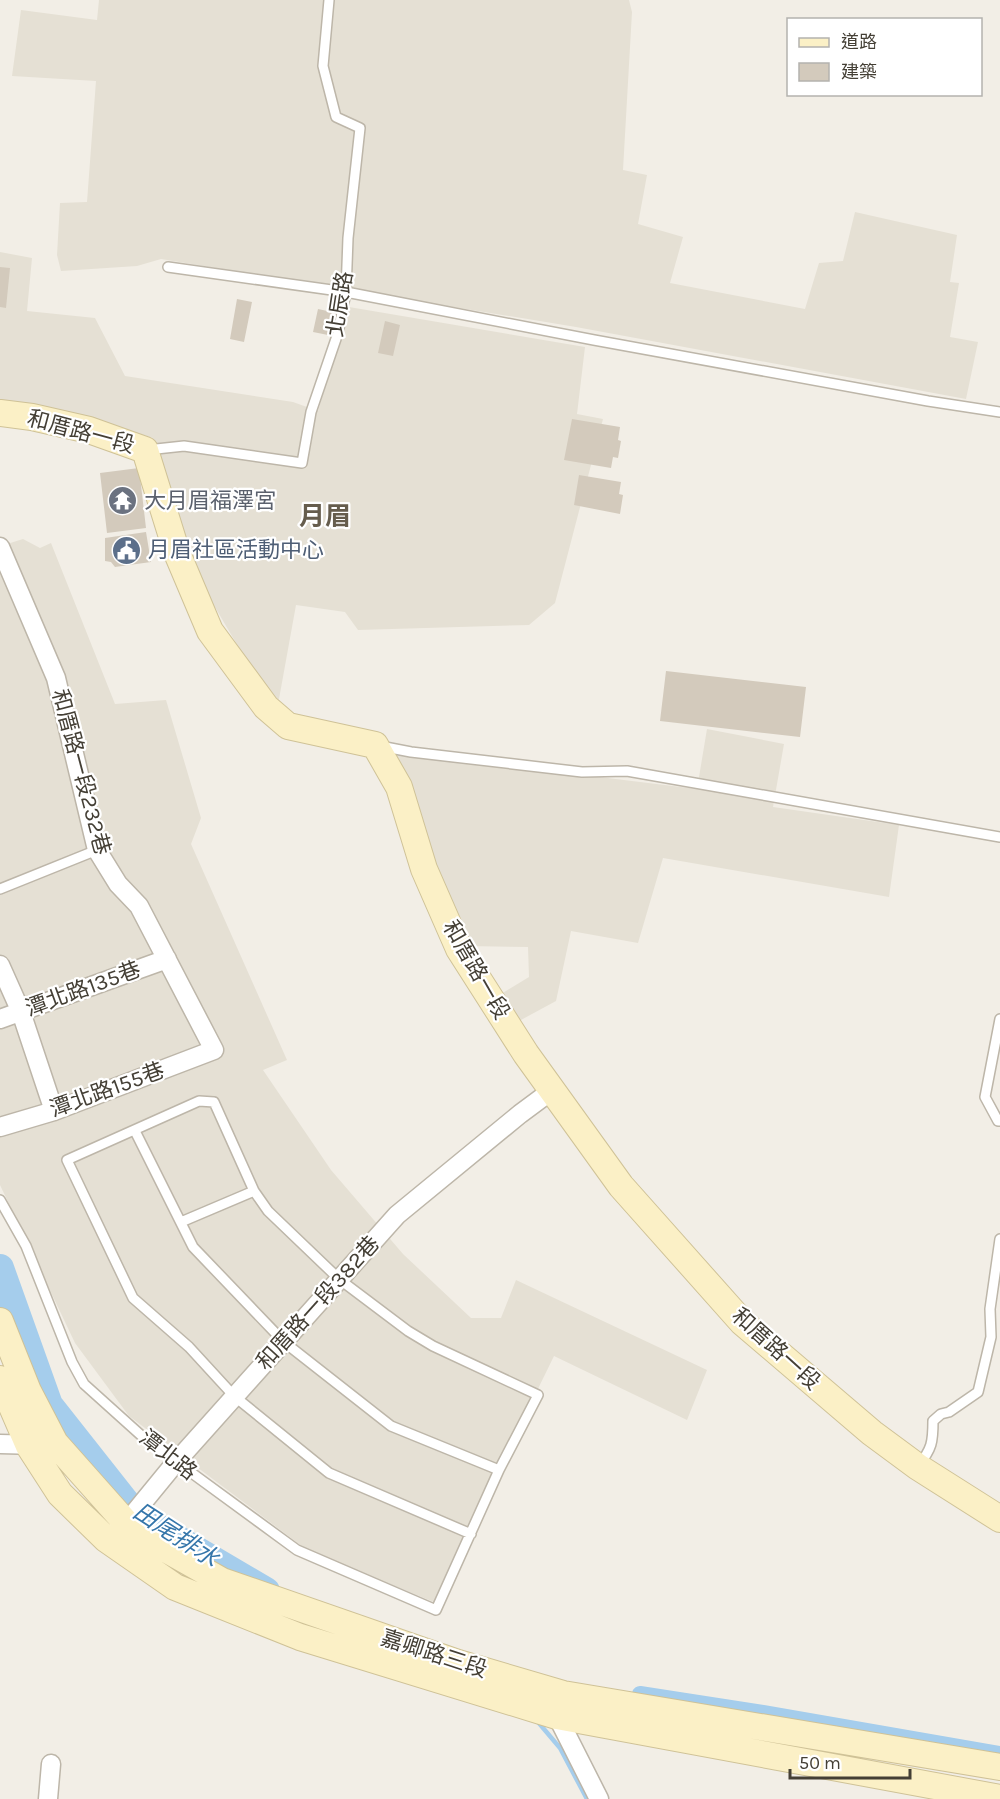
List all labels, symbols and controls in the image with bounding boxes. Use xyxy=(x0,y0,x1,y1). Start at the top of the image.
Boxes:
legend xyxy=(787,18,982,96)
text: 道路 xyxy=(841,31,877,53)
text: 建築 xyxy=(841,61,877,83)
street label: 北辰路 xyxy=(322,269,358,339)
street label: 和厝路一段 xyxy=(25,405,137,459)
temple icon: 大月眉福澤宮 xyxy=(107,485,139,517)
place label: 大月眉福澤宮 xyxy=(144,488,276,514)
district label: 月眉 xyxy=(299,501,351,532)
public building icon: 月眉社區活動中心 xyxy=(111,534,143,566)
place label: 月眉社區活動中心 xyxy=(148,537,324,563)
street label: 和厝路一段232巷 xyxy=(46,686,116,858)
street label: 和厝路一段 xyxy=(437,916,515,1024)
street label: 潭北路135巷 xyxy=(22,956,144,1022)
street label: 潭北路155巷 xyxy=(46,1057,168,1123)
street label: 和厝路一段382巷 xyxy=(251,1231,385,1375)
street label: 和厝路一段 xyxy=(726,1303,826,1395)
street label: 潭北路 xyxy=(134,1424,202,1486)
water label: 田尾排水 xyxy=(128,1497,225,1573)
street label: 嘉卿路三段 xyxy=(378,1625,490,1683)
scale bar xyxy=(790,1742,910,1780)
text: 50 m xyxy=(799,1752,841,1774)

